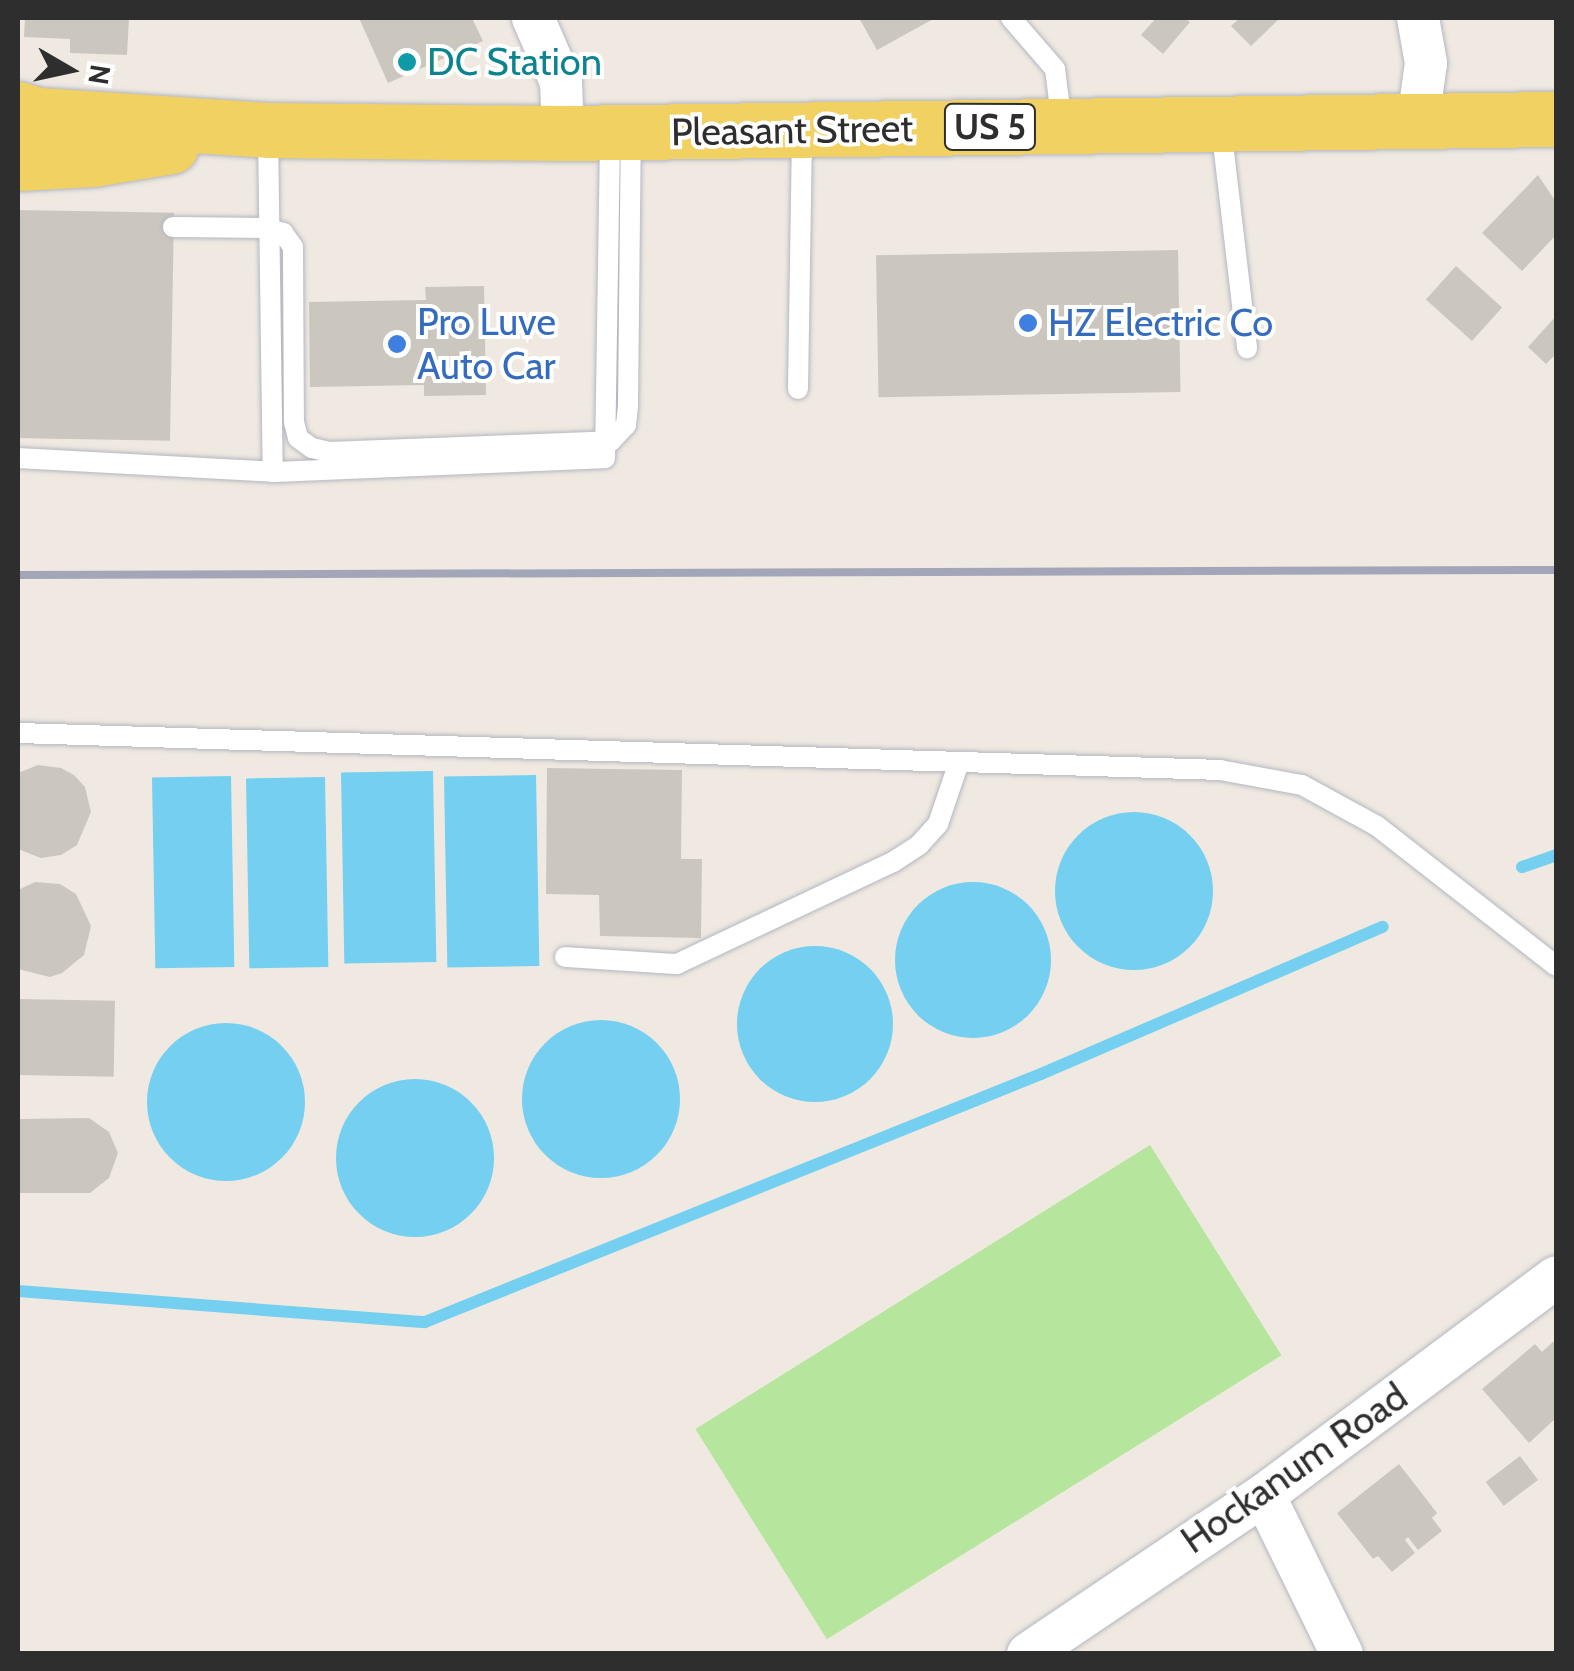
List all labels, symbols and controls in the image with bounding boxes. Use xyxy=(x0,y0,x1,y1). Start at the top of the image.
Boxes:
north arrow xyxy=(20,20,120,120)
place label: DC Station xyxy=(427,39,602,85)
marker: DC Station xyxy=(396,51,418,73)
text: N xyxy=(81,62,118,87)
road number: US 5 xyxy=(942,97,1038,157)
street label: Pleasant Street xyxy=(671,105,913,155)
place label: Pro Luve Auto Car xyxy=(417,299,556,388)
place label: HZ Electric Co xyxy=(1048,300,1273,346)
marker: HZ Electric Co xyxy=(1017,312,1039,334)
marker: Pro Luve Auto Car xyxy=(386,333,408,355)
street label: Hockanum Road xyxy=(1172,1373,1416,1563)

